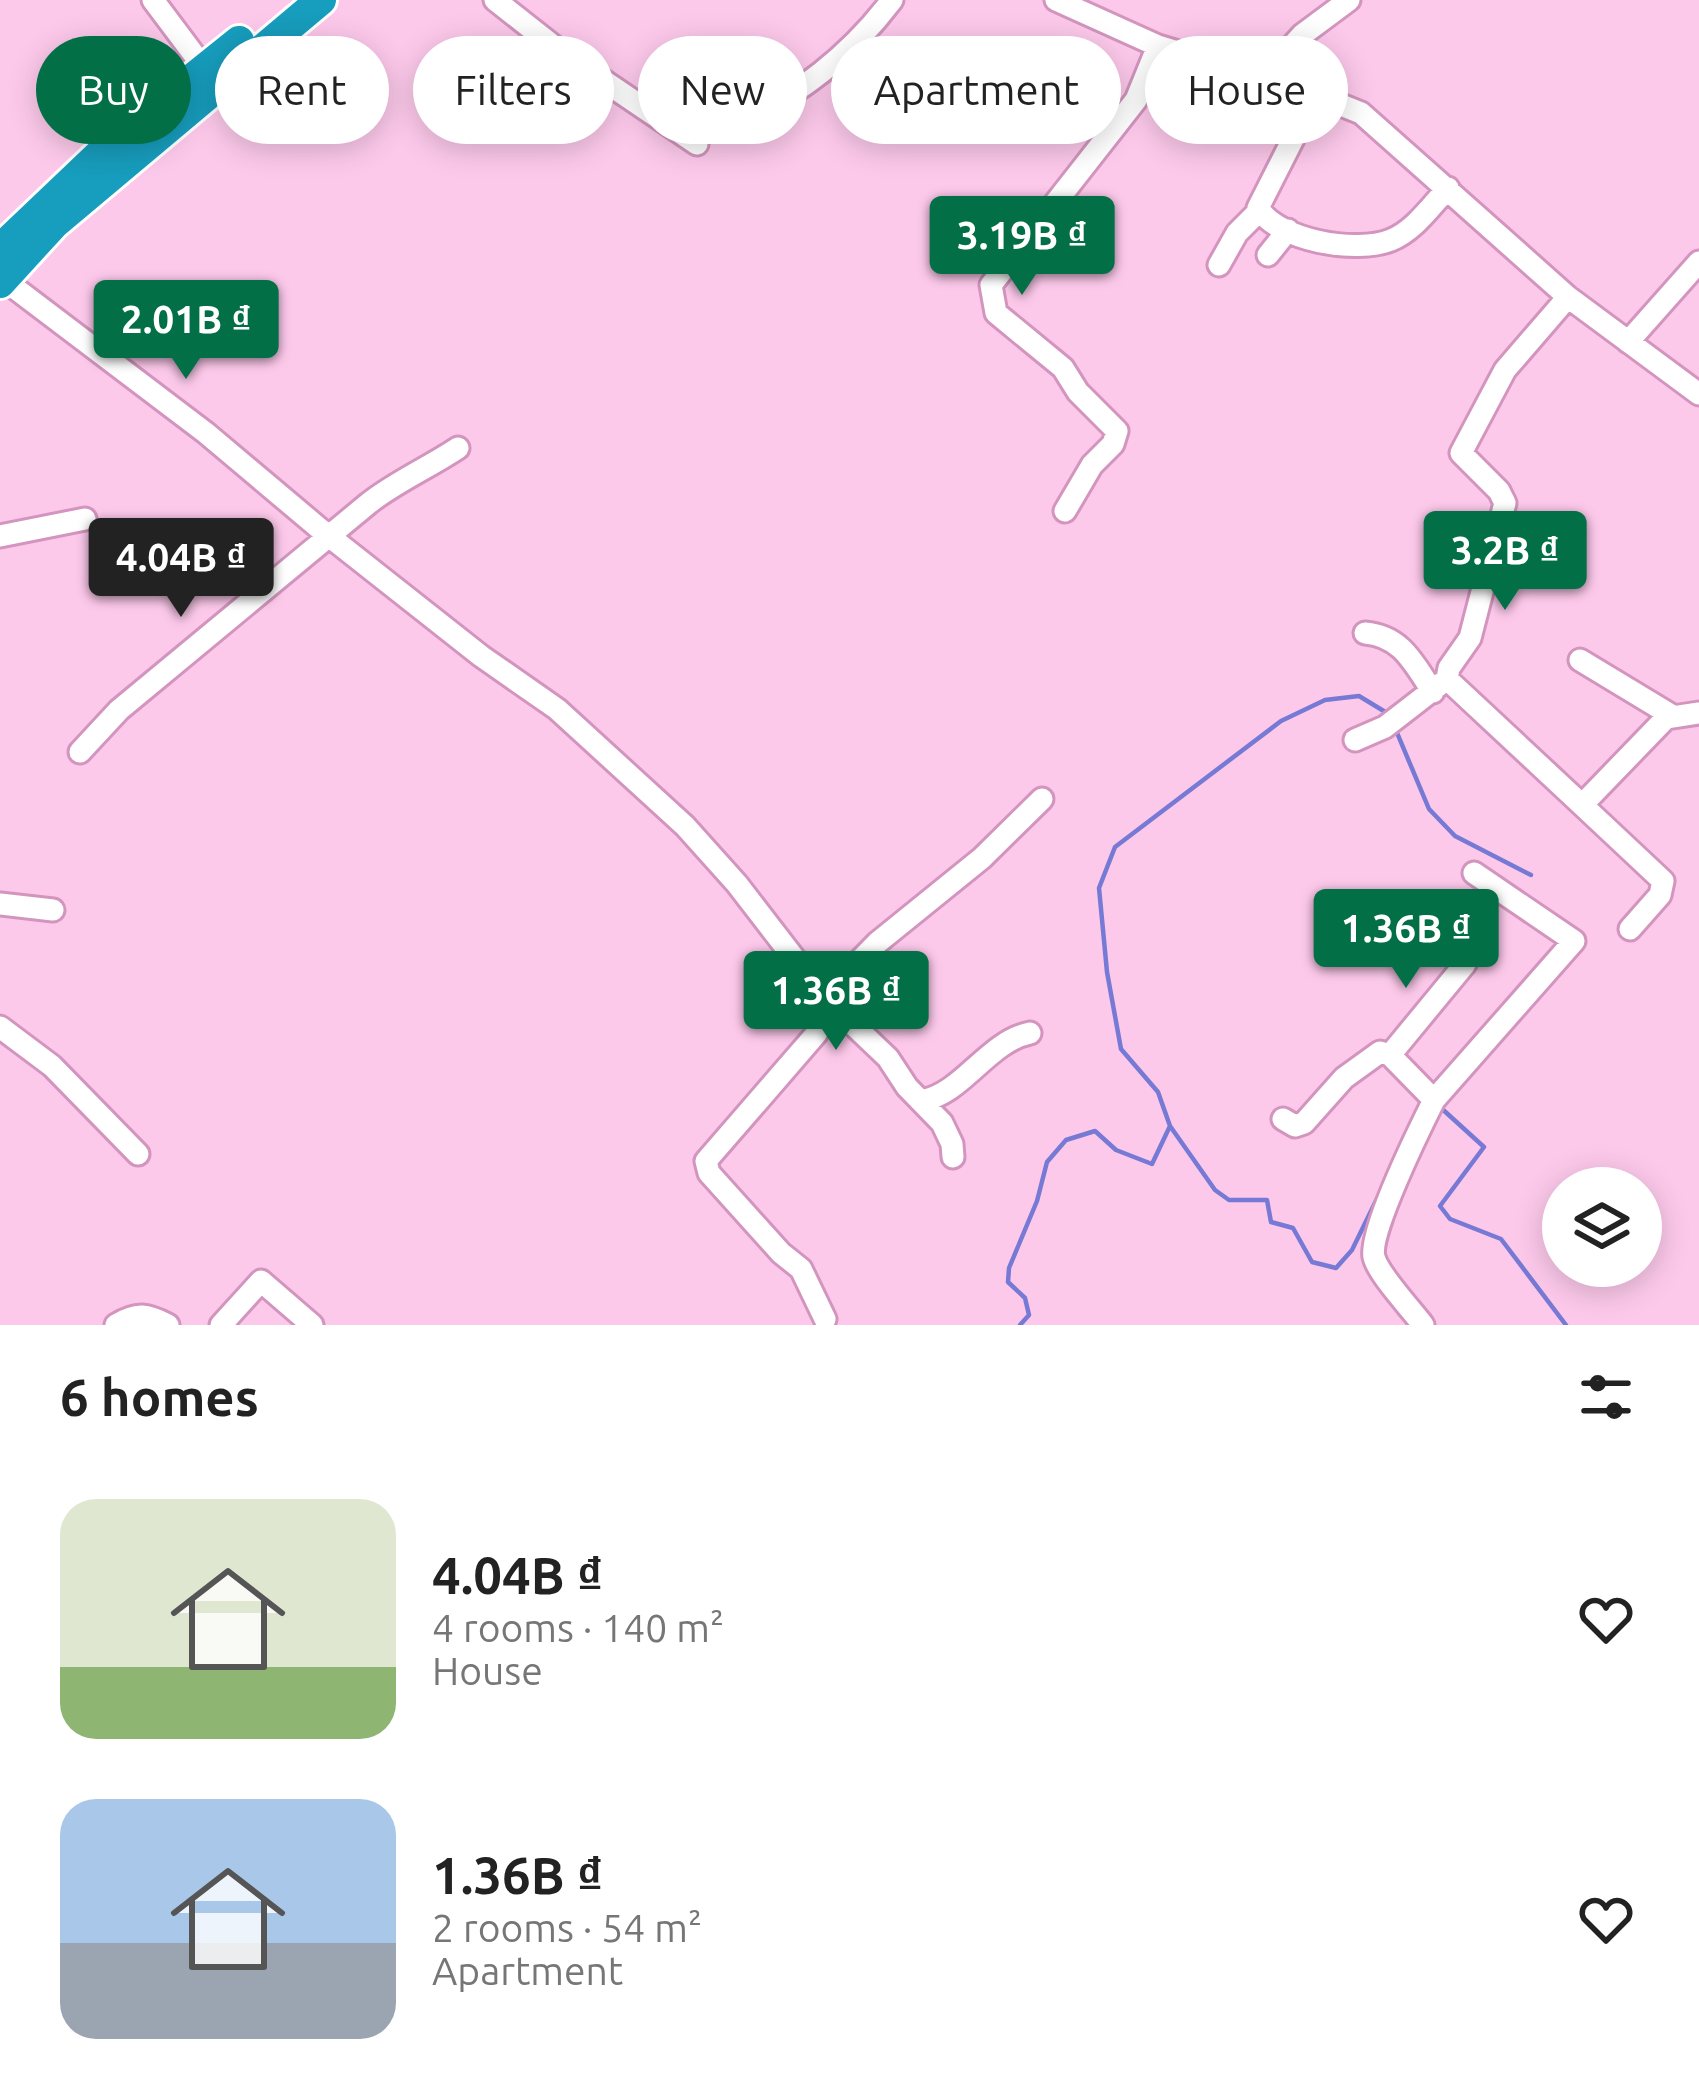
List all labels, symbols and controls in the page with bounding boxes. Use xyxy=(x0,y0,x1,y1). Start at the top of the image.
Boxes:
chip: Buy xyxy=(36,36,191,144)
chip: Rent xyxy=(215,36,389,144)
chip: Filters xyxy=(413,36,614,144)
chip: New xyxy=(638,36,807,144)
chip: Apartment xyxy=(831,36,1121,144)
chip: House xyxy=(1145,36,1348,144)
pin: 3.19B ₫ xyxy=(911,196,1133,298)
text: 3.19B ₫ xyxy=(957,213,1087,256)
pin: 2.01B ₫ xyxy=(75,280,297,382)
text: 2.01B ₫ xyxy=(121,297,251,340)
pin: 3.2B ₫ xyxy=(1407,511,1603,613)
pin: 4.04B ₫ xyxy=(70,518,292,620)
text: 3.2B ₫ xyxy=(1451,528,1559,571)
text: 4.04B ₫ xyxy=(116,535,246,578)
pin: 1.36B ₫ xyxy=(1295,889,1517,991)
text: 1.36B ₫ xyxy=(1341,906,1471,949)
pin: 1.36B ₫ xyxy=(725,951,947,1053)
text: 1.36B ₫ xyxy=(771,968,901,1011)
map controls xyxy=(1542,1167,1662,1287)
button: layers xyxy=(1542,1167,1662,1287)
icon: filters xyxy=(1573,1364,1639,1430)
text: 6 homes xyxy=(60,1368,259,1426)
text: 4.04B ₫ xyxy=(432,1546,603,1604)
icon: home xyxy=(156,1547,300,1691)
icon: heart xyxy=(1573,1586,1639,1652)
text: 4 rooms · 140 m² xyxy=(432,1606,724,1649)
text: House xyxy=(432,1649,543,1692)
text: 1.36B ₫ xyxy=(432,1846,603,1904)
icon: home xyxy=(156,1847,300,1991)
icon: heart xyxy=(1573,1886,1639,1952)
text: 2 rooms · 54 m² xyxy=(432,1906,702,1949)
text: Apartment xyxy=(432,1949,623,1992)

